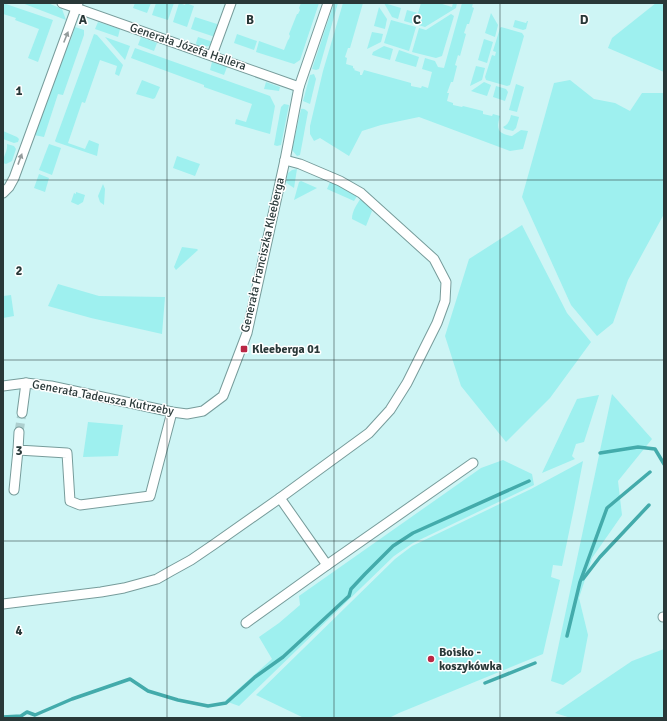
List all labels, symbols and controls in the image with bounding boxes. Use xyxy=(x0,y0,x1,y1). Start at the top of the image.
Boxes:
text: A xyxy=(79,12,88,28)
text: B xyxy=(246,12,254,28)
text: C xyxy=(413,12,421,28)
text: D xyxy=(580,12,589,28)
street label: Generała Józefa Hallera xyxy=(128,20,248,74)
one-way arrow xyxy=(63,31,69,43)
text: 1 xyxy=(15,83,23,99)
one-way arrow xyxy=(18,153,24,165)
street label: Generała Franciszka Kleeberga xyxy=(238,176,288,334)
text: 2 xyxy=(15,263,23,279)
place label: Kleeberga 01 xyxy=(252,342,321,357)
marker: Kleeberga 01 xyxy=(239,344,249,354)
street label: Generała Tadeusza Kutrzeby xyxy=(31,377,176,419)
text: 3 xyxy=(15,443,23,459)
text: 4 xyxy=(15,623,23,639)
place label: Boisko - koszykówka xyxy=(439,645,502,674)
marker: Boisko - koszykówka xyxy=(426,654,436,664)

